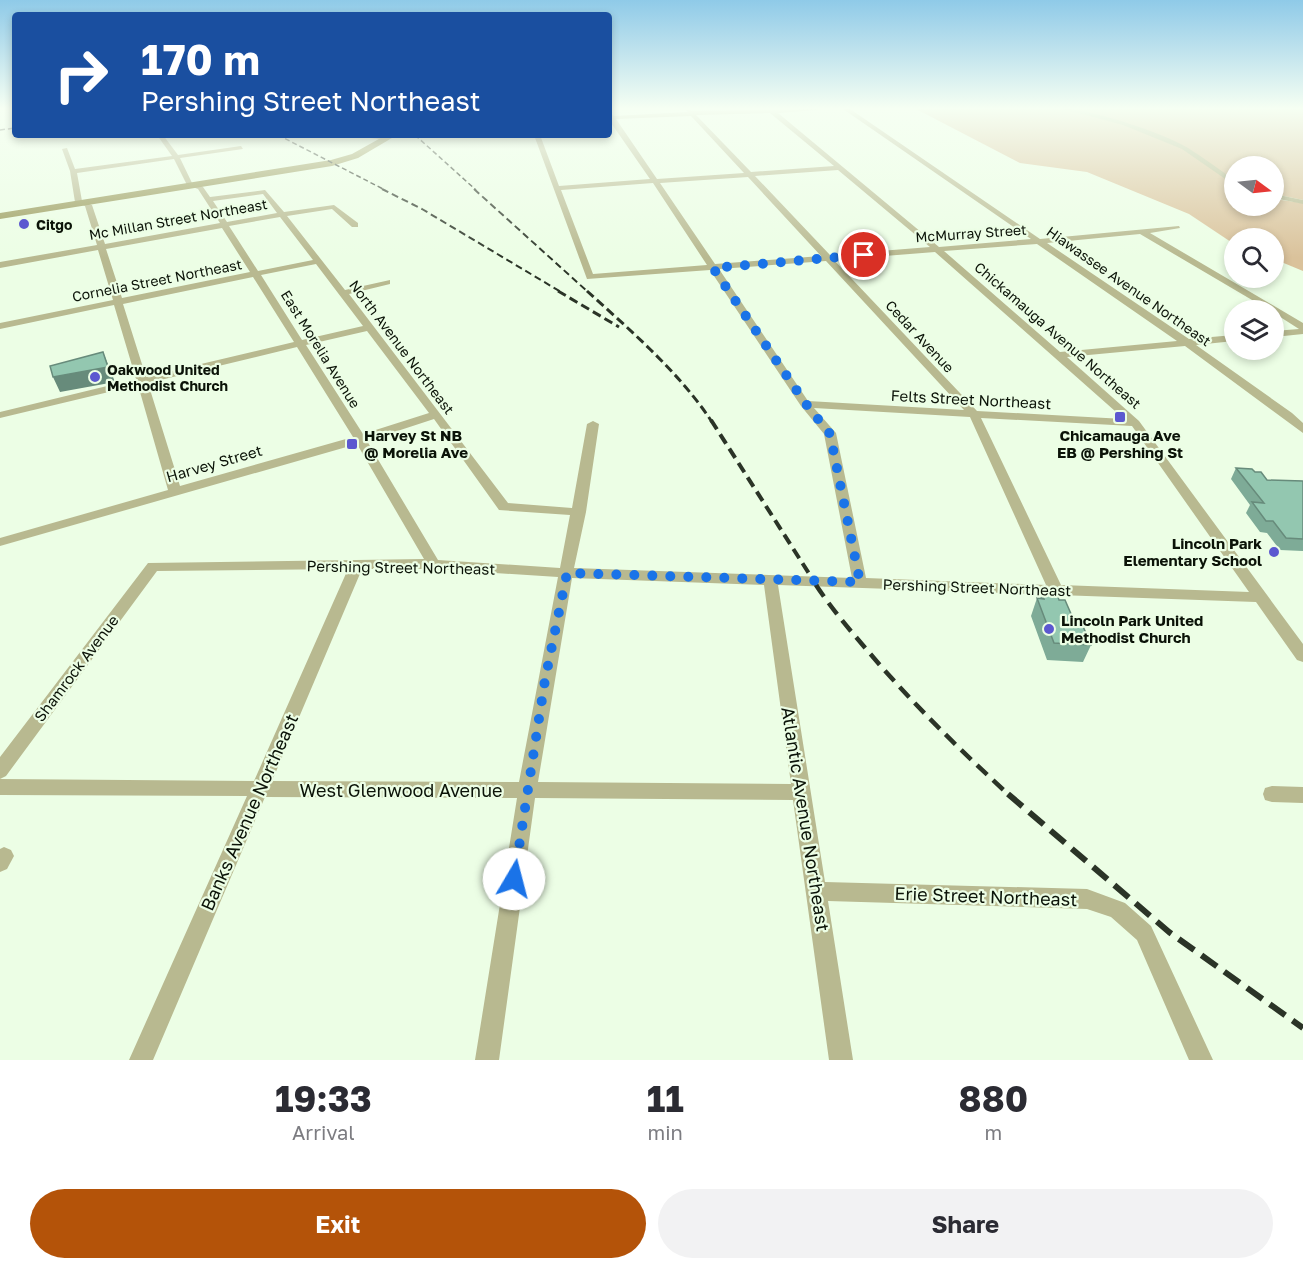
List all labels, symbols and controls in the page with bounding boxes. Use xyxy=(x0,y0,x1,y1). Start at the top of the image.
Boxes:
text: 170 m xyxy=(141,34,260,84)
icon: right xyxy=(42,36,120,114)
text: Pershing Street Northeast xyxy=(141,85,481,117)
north arrow xyxy=(1224,156,1284,216)
map controls xyxy=(1224,156,1284,360)
street label: Mc Millan Street Northeast xyxy=(87,195,269,243)
place label: Citgo xyxy=(36,216,72,233)
marker: Citgo xyxy=(17,217,31,231)
street label: McMurray Street xyxy=(915,221,1027,245)
street label: Hiawassee Avenue Northeast xyxy=(1044,223,1214,349)
button: search xyxy=(1224,228,1284,288)
pin xyxy=(838,229,889,280)
icon: arrive xyxy=(847,238,880,271)
street label: Cornelia Street Northeast xyxy=(71,255,243,305)
street label: Chickamauga Avenue Northeast xyxy=(971,258,1145,412)
street label: North Avenue Northeast xyxy=(346,277,458,417)
street label: East Morelia Avenue xyxy=(278,287,364,411)
street label: Cedar Avenue xyxy=(882,296,958,376)
button: layers xyxy=(1224,300,1284,360)
place label: Oakwood United Methodist Church xyxy=(107,361,228,394)
marker: Oakwood United Methodist Church xyxy=(88,370,102,384)
street label: Felts Street Northeast xyxy=(890,386,1052,412)
marker: Chicamauga Ave EB @ Pershing St xyxy=(1113,410,1127,424)
place label: Harvey St NB @ Morelia Ave xyxy=(364,426,468,461)
place label: Chicamauga Ave EB @ Pershing St xyxy=(1057,426,1183,461)
marker: Harvey St NB @ Morelia Ave xyxy=(345,437,359,451)
street label: Harvey Street xyxy=(164,441,264,485)
place label: Lincoln Park Elementary School xyxy=(1123,534,1262,569)
marker: Lincoln Park Elementary School xyxy=(1267,545,1281,559)
street label: Pershing Street Northeast xyxy=(307,556,495,578)
street label: Pershing Street Northeast xyxy=(882,575,1072,599)
street label: Shamrock Avenue xyxy=(30,611,122,725)
place label: Lincoln Park United Methodist Church xyxy=(1061,611,1203,646)
marker: Lincoln Park United Methodist Church xyxy=(1042,622,1056,636)
street label: Atlantic Avenue Northeast xyxy=(777,705,835,933)
street label: Banks Avenue Northeast xyxy=(196,710,302,914)
street label: West Glenwood Avenue xyxy=(300,779,502,801)
position arrow xyxy=(482,847,546,911)
street label: Erie Street Northeast xyxy=(894,882,1078,910)
text: 19:33 xyxy=(275,1077,372,1120)
text: 11 xyxy=(647,1077,684,1120)
text: 880 xyxy=(959,1077,1028,1120)
text: Arrival xyxy=(292,1120,355,1144)
text: min xyxy=(647,1120,683,1144)
text: m xyxy=(985,1120,1002,1144)
button: Exit xyxy=(30,1189,646,1258)
button: Share xyxy=(658,1189,1273,1258)

